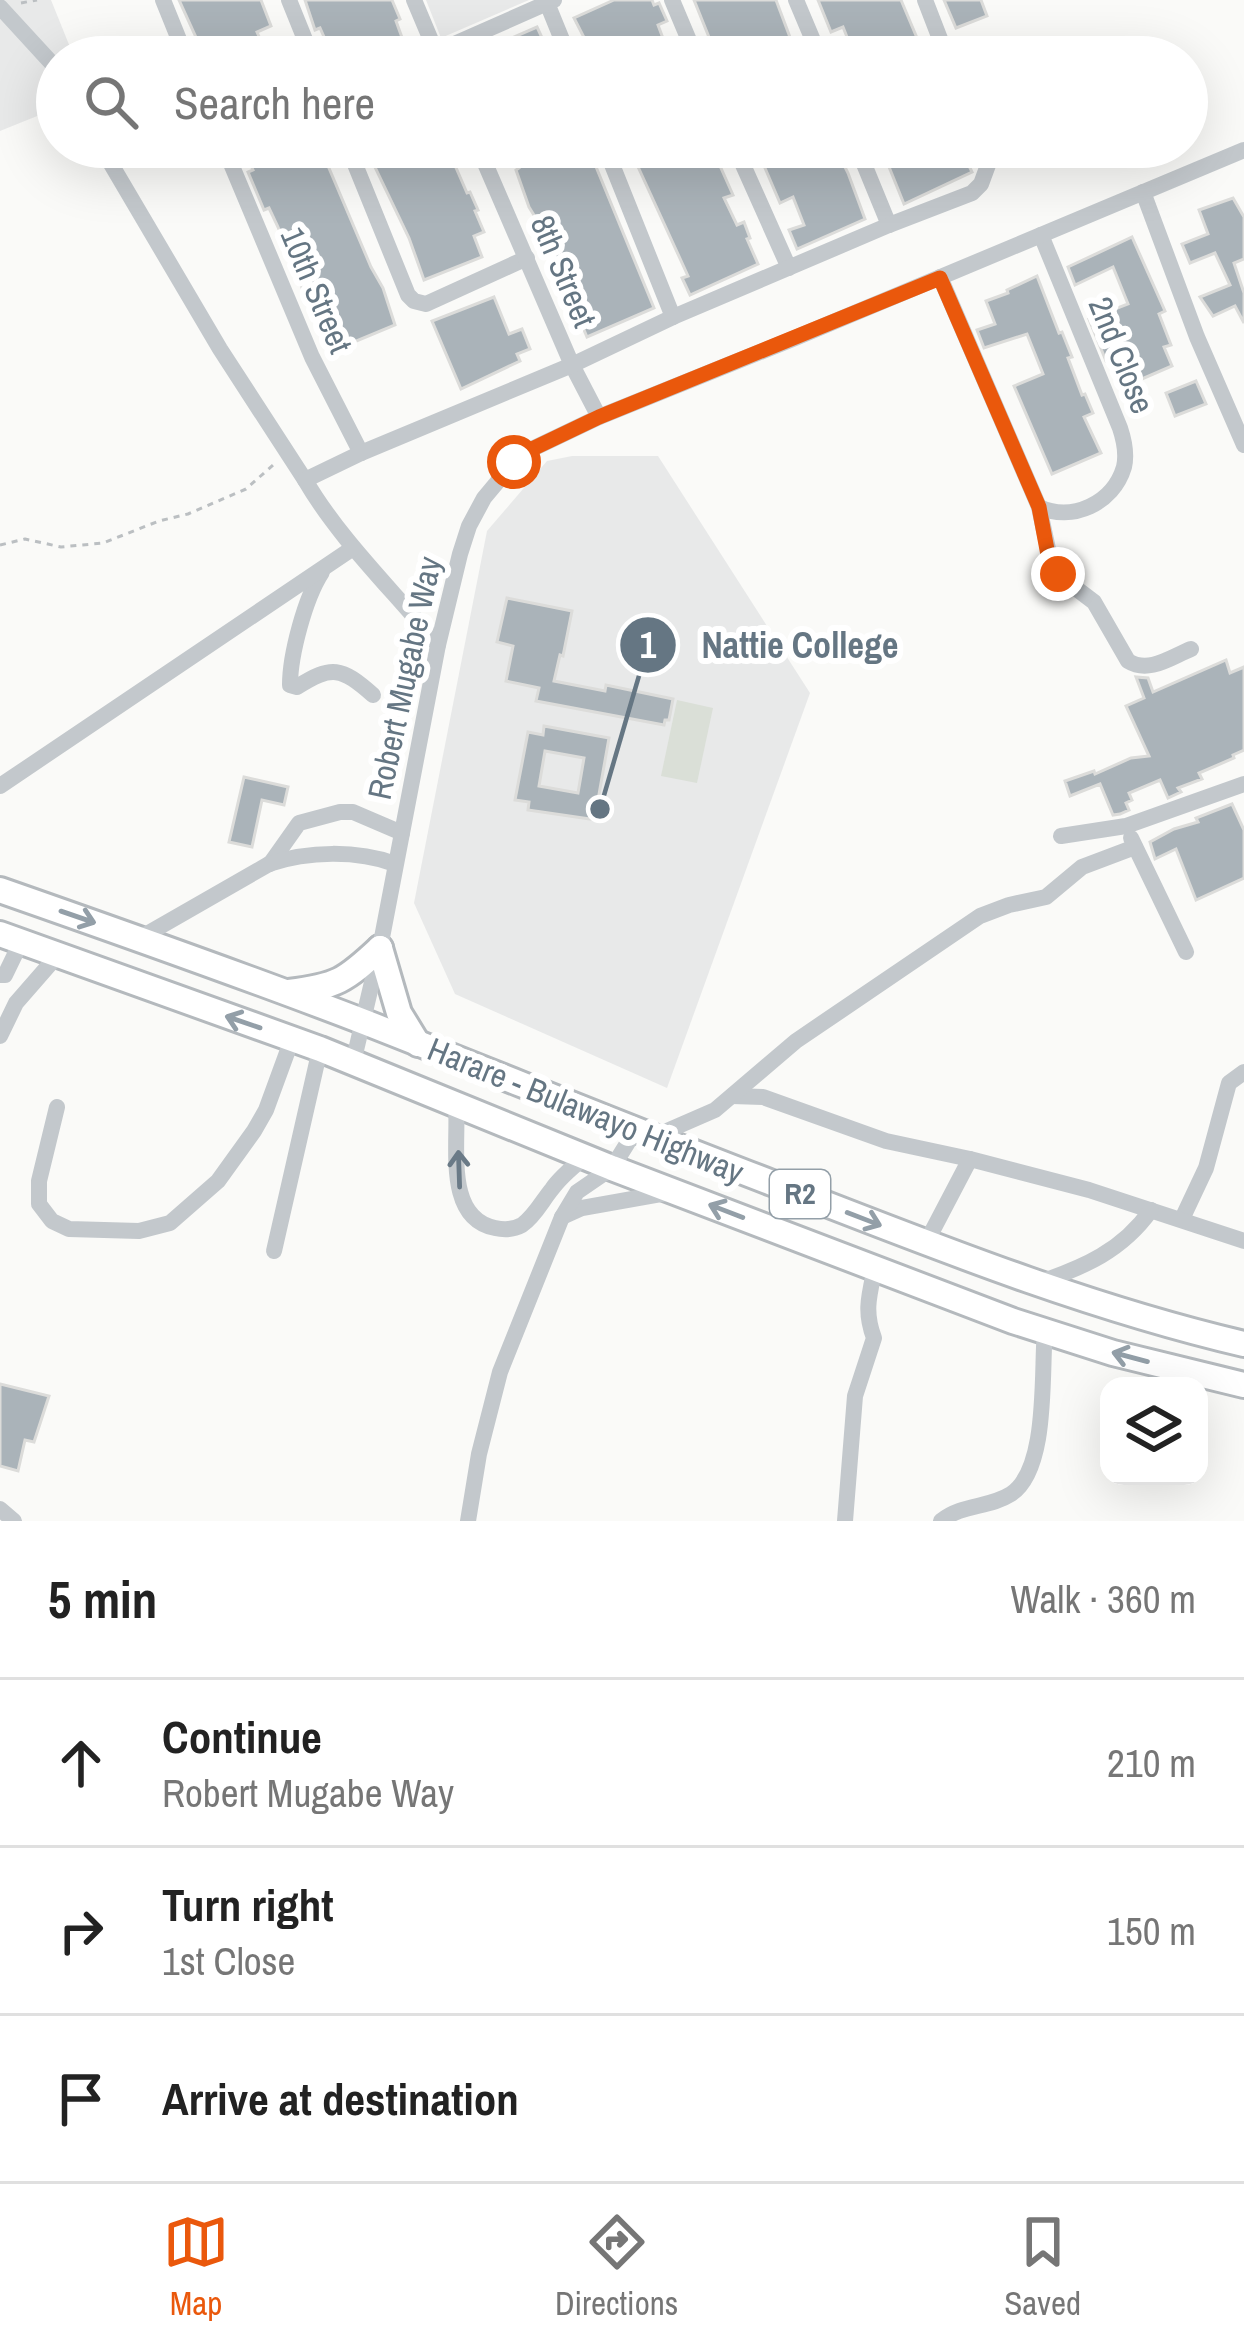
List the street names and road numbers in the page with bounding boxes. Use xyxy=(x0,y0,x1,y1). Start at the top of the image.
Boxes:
street label: 8th Street xyxy=(521,208,607,334)
street label: 10th Street xyxy=(271,220,363,360)
street label: 2nd Close xyxy=(1079,290,1165,420)
street label: Robert Mugabe Way xyxy=(357,552,451,803)
street label: Harare - Bulawayo Highway xyxy=(422,1027,751,1194)
road number: R2 xyxy=(770,1170,830,1218)

